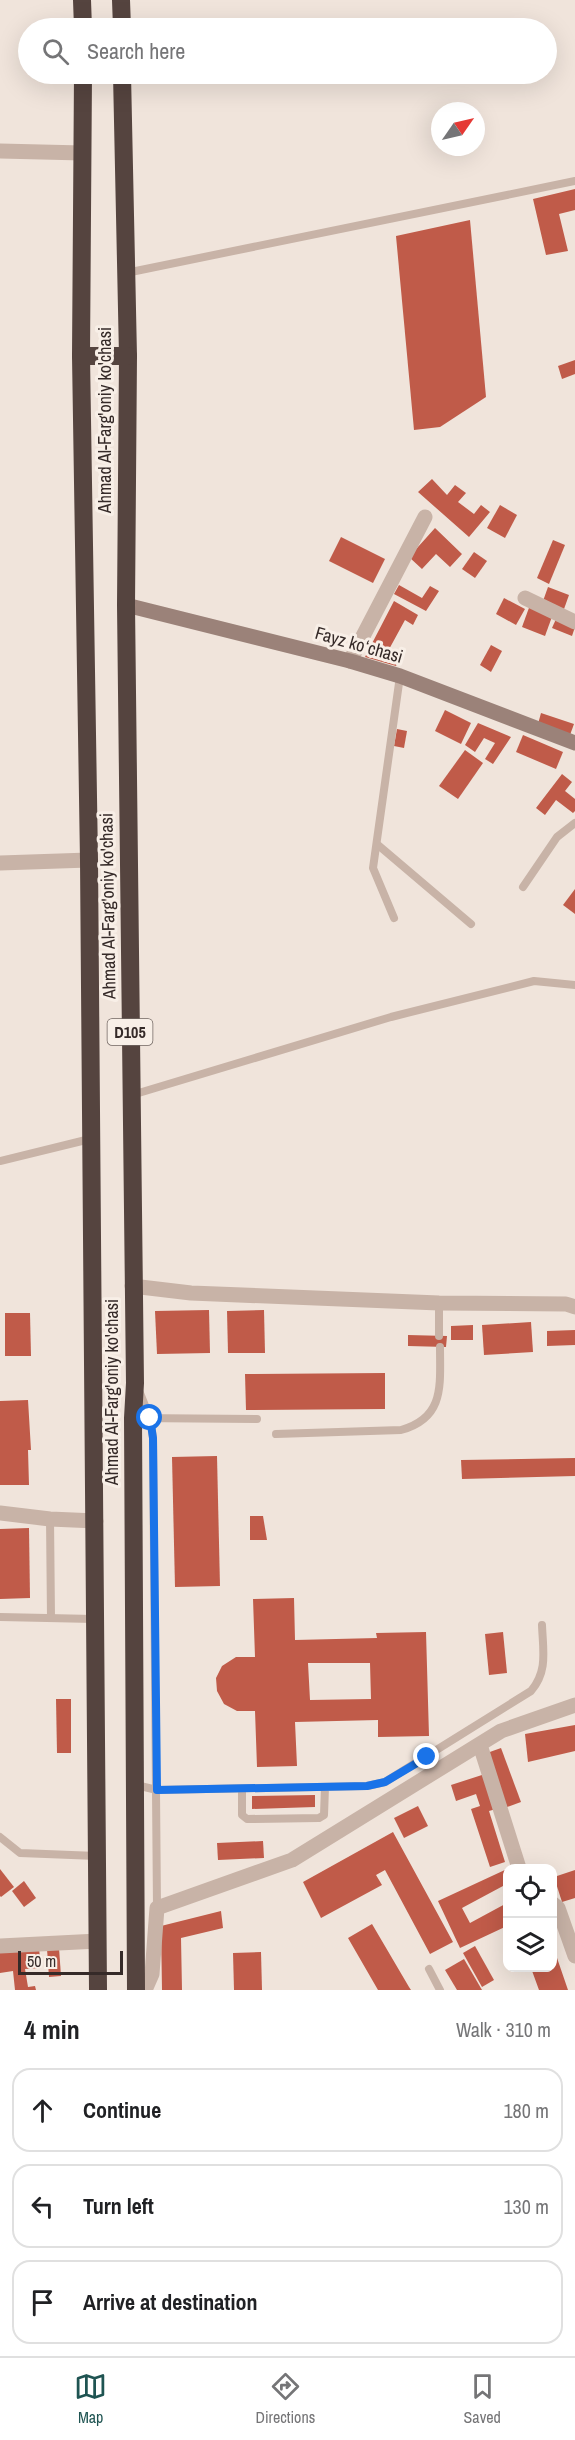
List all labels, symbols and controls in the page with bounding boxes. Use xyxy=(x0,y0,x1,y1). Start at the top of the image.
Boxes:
search box xyxy=(18,18,557,84)
icon: search xyxy=(39,35,72,68)
text: Search here xyxy=(87,36,185,66)
north arrow xyxy=(431,102,485,156)
street label: Ahmad Al-Farg'oniy ko'chasi xyxy=(92,327,117,514)
street label: Fayz koʻchasi xyxy=(312,620,406,669)
street label: Ahmad Al-Farg'oniy ko'chasi xyxy=(93,813,122,1000)
road number: D105 xyxy=(108,1019,152,1045)
street label: Ahmad Al-Farg'oniy ko'chasi xyxy=(99,1299,124,1486)
route start xyxy=(136,1404,162,1430)
route end xyxy=(413,1743,439,1769)
map controls xyxy=(503,1864,557,1972)
button: locate xyxy=(503,1864,557,1918)
button: layers xyxy=(503,1918,557,1972)
scale bar xyxy=(18,1948,123,1976)
text: 50 m xyxy=(27,1950,56,1972)
text: 4 min xyxy=(24,2012,80,2047)
text: Walk · 310 m xyxy=(456,2016,551,2043)
icon: ahead xyxy=(26,2094,59,2127)
text: Continue xyxy=(83,2095,161,2125)
text: 180 m xyxy=(503,2097,549,2124)
icon: left xyxy=(26,2190,59,2223)
text: Turn left xyxy=(83,2191,154,2221)
text: 130 m xyxy=(503,2193,549,2220)
icon: arrive xyxy=(26,2286,59,2319)
text: Arrive at destination xyxy=(83,2287,257,2317)
tab: Map xyxy=(74,2370,107,2428)
tab: Directions xyxy=(255,2370,315,2428)
tab: Saved xyxy=(464,2370,501,2428)

